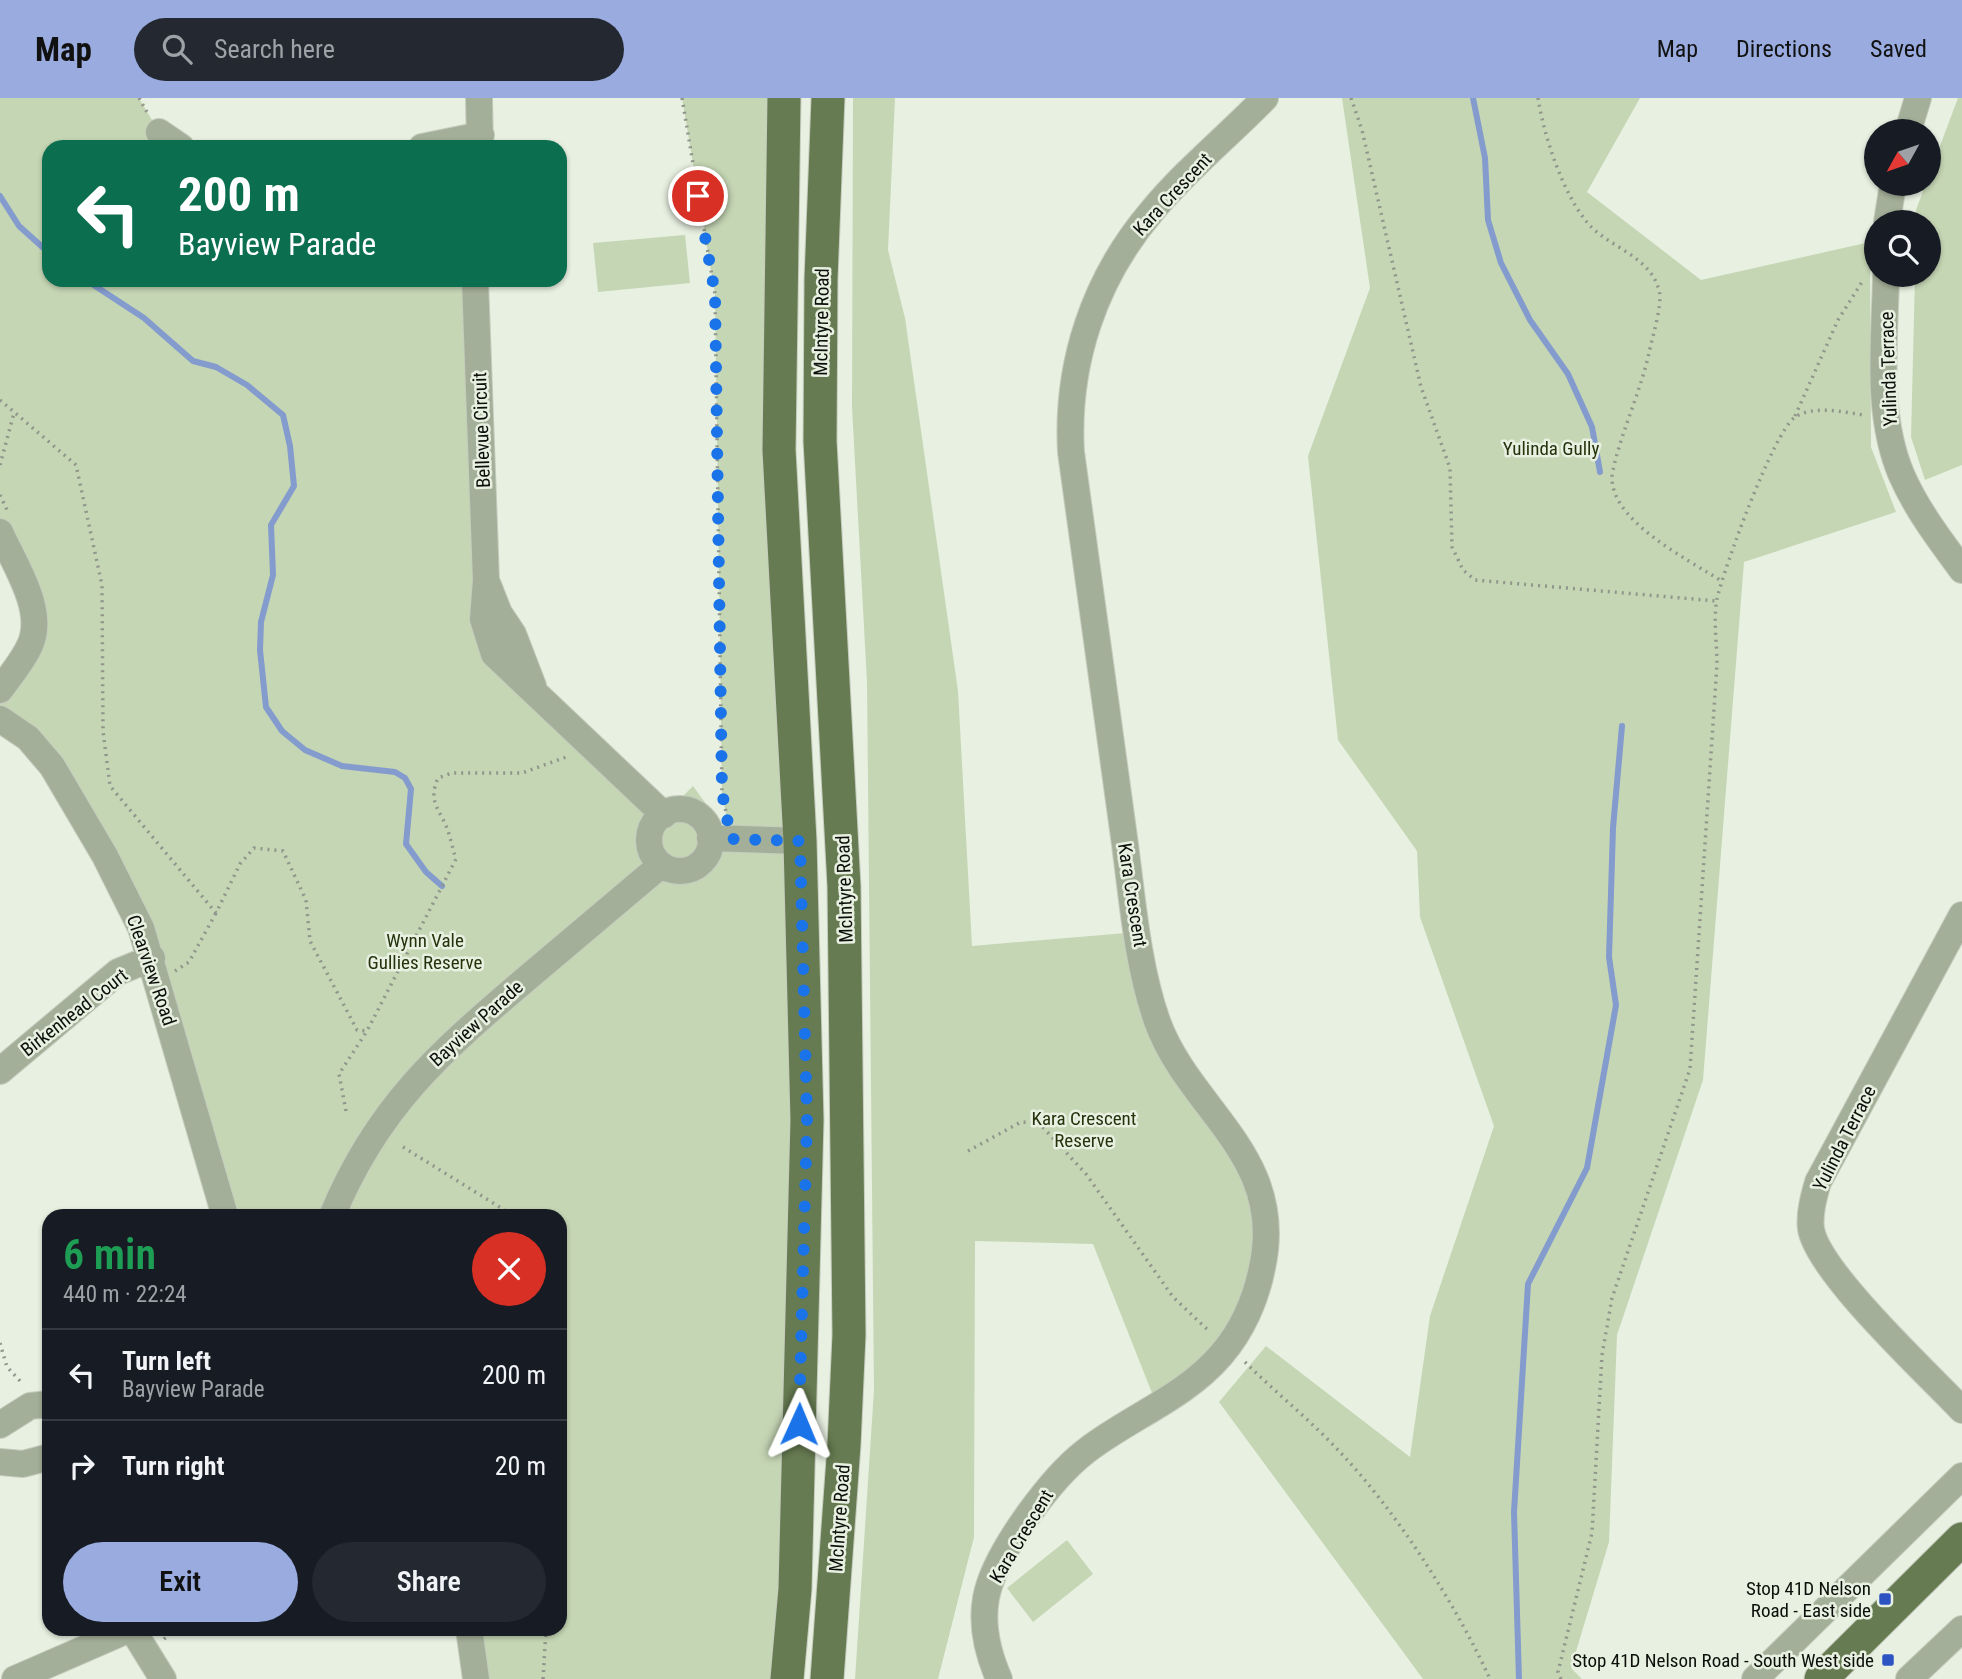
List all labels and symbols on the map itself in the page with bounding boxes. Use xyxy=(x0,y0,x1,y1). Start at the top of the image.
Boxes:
north arrow xyxy=(1864,119,1941,196)
street label: Kara Crescent xyxy=(1128,148,1217,241)
pin xyxy=(668,166,728,226)
street label: McIntyre Road xyxy=(809,268,834,376)
street label: Yulinda Terrace xyxy=(1875,311,1902,427)
street label: Bellevue Circuit xyxy=(468,372,495,488)
park label: Yulinda Gully xyxy=(1503,437,1599,460)
street label: McIntyre Road xyxy=(831,835,858,943)
street label: Kara Crescent xyxy=(1113,842,1152,949)
street label: Clearview Road xyxy=(122,912,181,1028)
park label: Wynn Vale Gullies Reserve xyxy=(368,929,483,974)
street label: Birkenhead Court xyxy=(16,964,132,1061)
street label: Bayview Parade xyxy=(425,975,528,1071)
street label: Yulinda Terrace xyxy=(1808,1082,1881,1195)
park label: Kara Crescent Reserve xyxy=(1032,1107,1136,1152)
position arrow xyxy=(762,1387,836,1461)
street label: McIntyre Road xyxy=(824,1464,855,1573)
street label: Kara Crescent xyxy=(985,1485,1058,1587)
place label: Stop 41D Nelson Road - East side xyxy=(1746,1577,1871,1622)
marker: Stop 41D Nelson Road - East side xyxy=(1877,1591,1893,1607)
place label: Stop 41D Nelson Road - South West side xyxy=(1572,1649,1874,1672)
marker: Stop 41D Nelson Road - South West side xyxy=(1880,1652,1896,1668)

